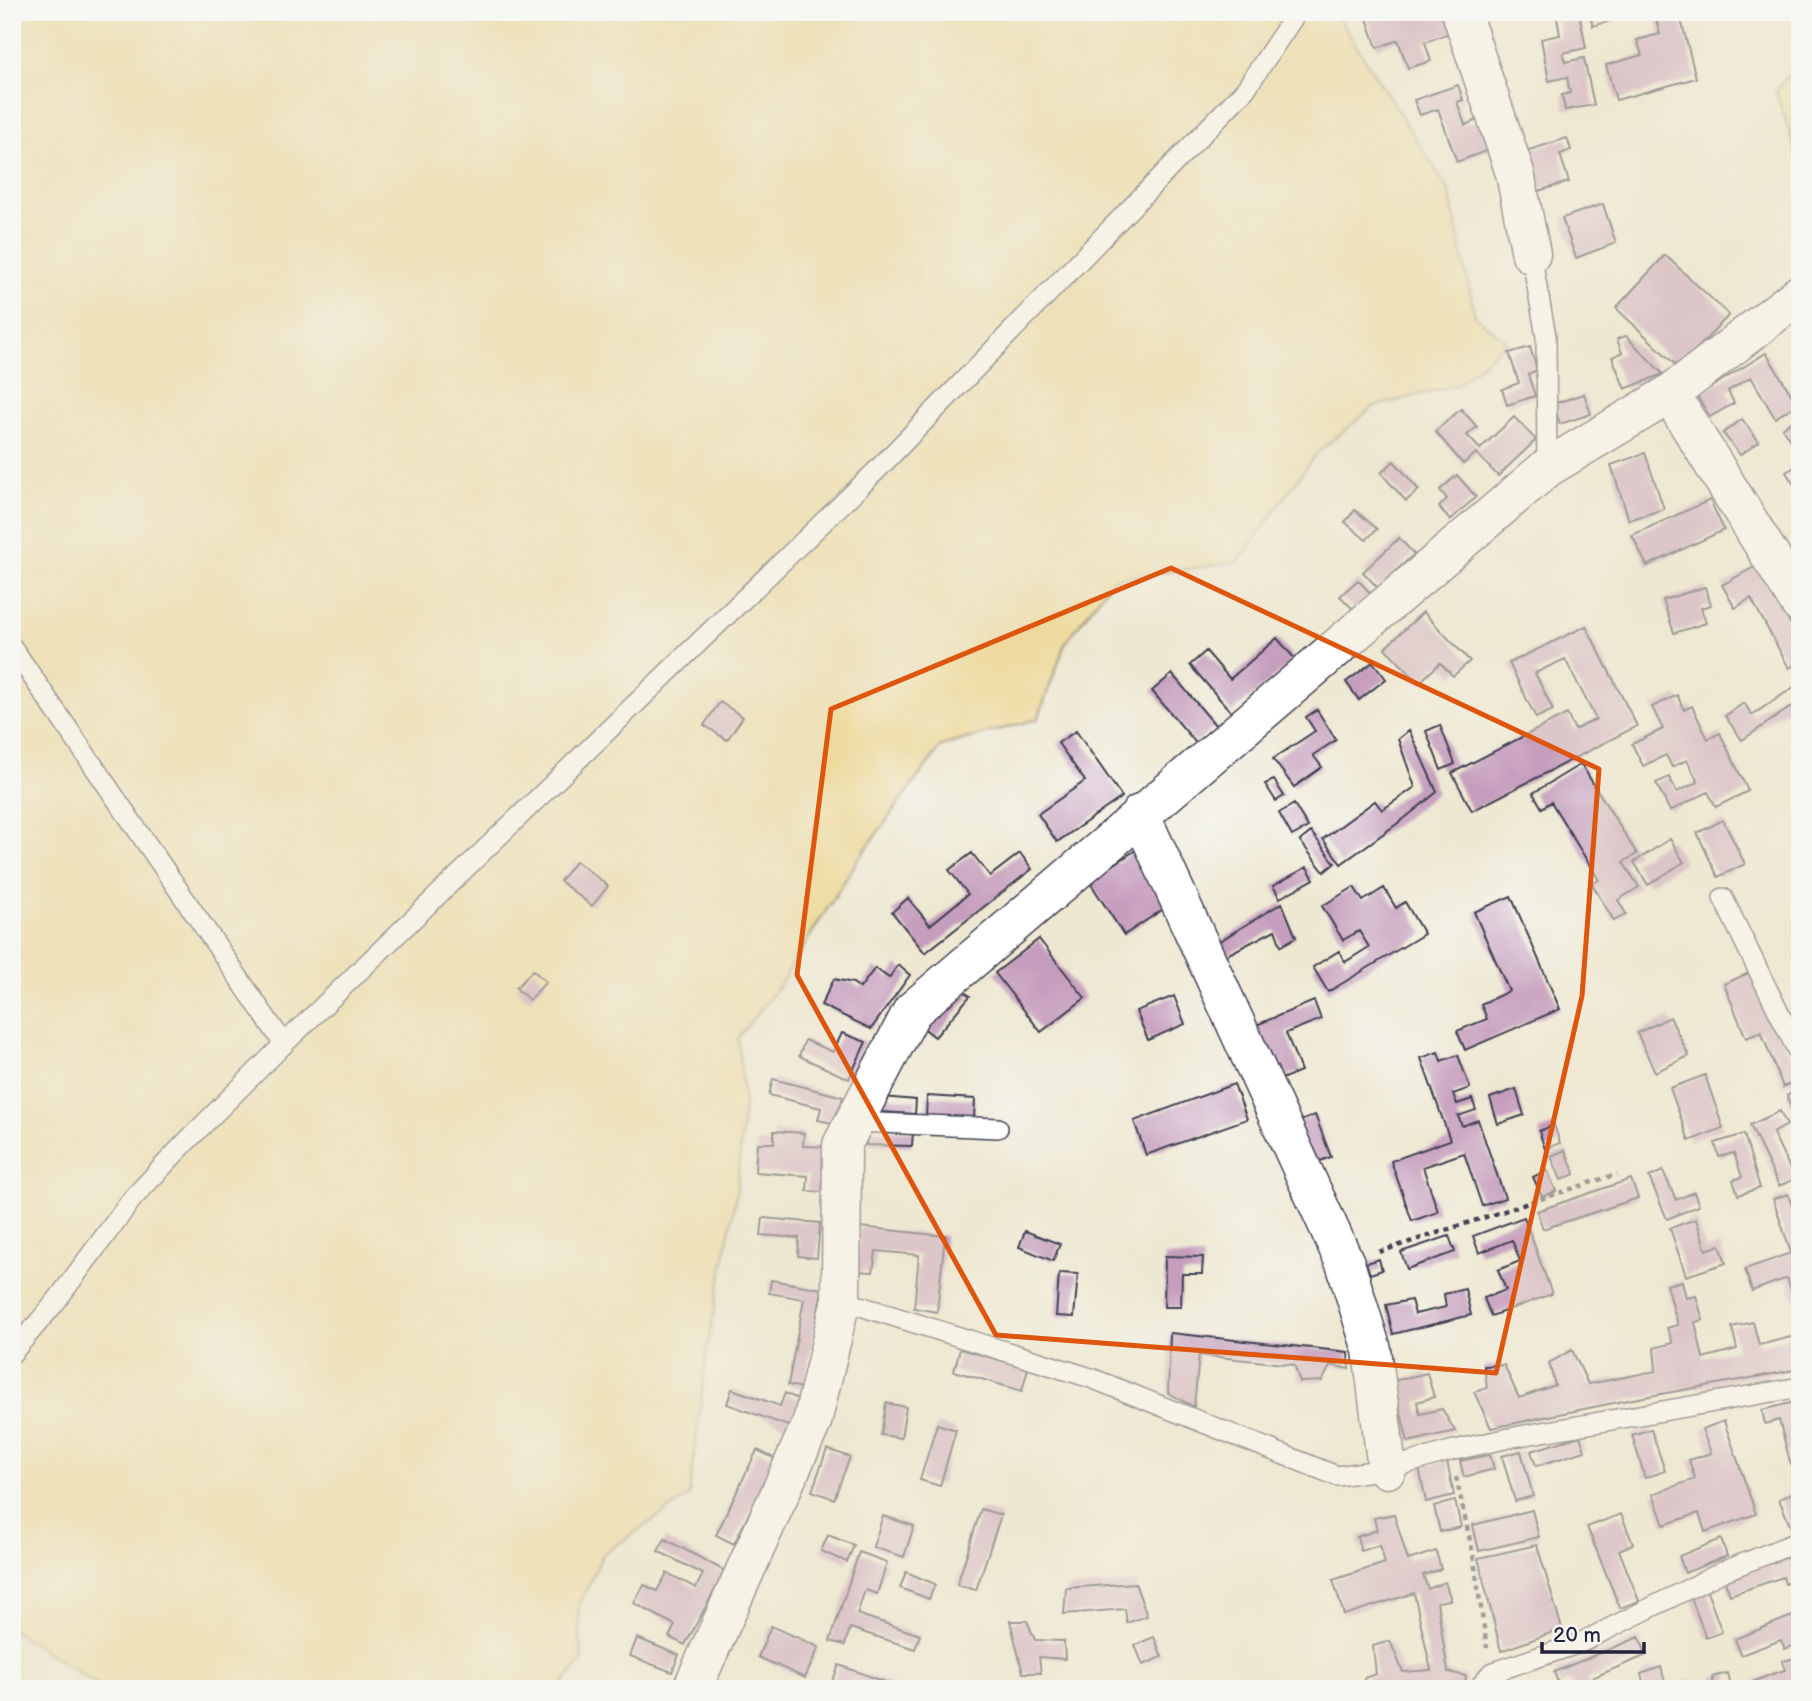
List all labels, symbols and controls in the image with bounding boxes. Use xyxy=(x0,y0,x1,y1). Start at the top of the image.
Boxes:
scale bar xyxy=(1542,1610,1644,1654)
text: 20 m xyxy=(1553,1623,1601,1648)

